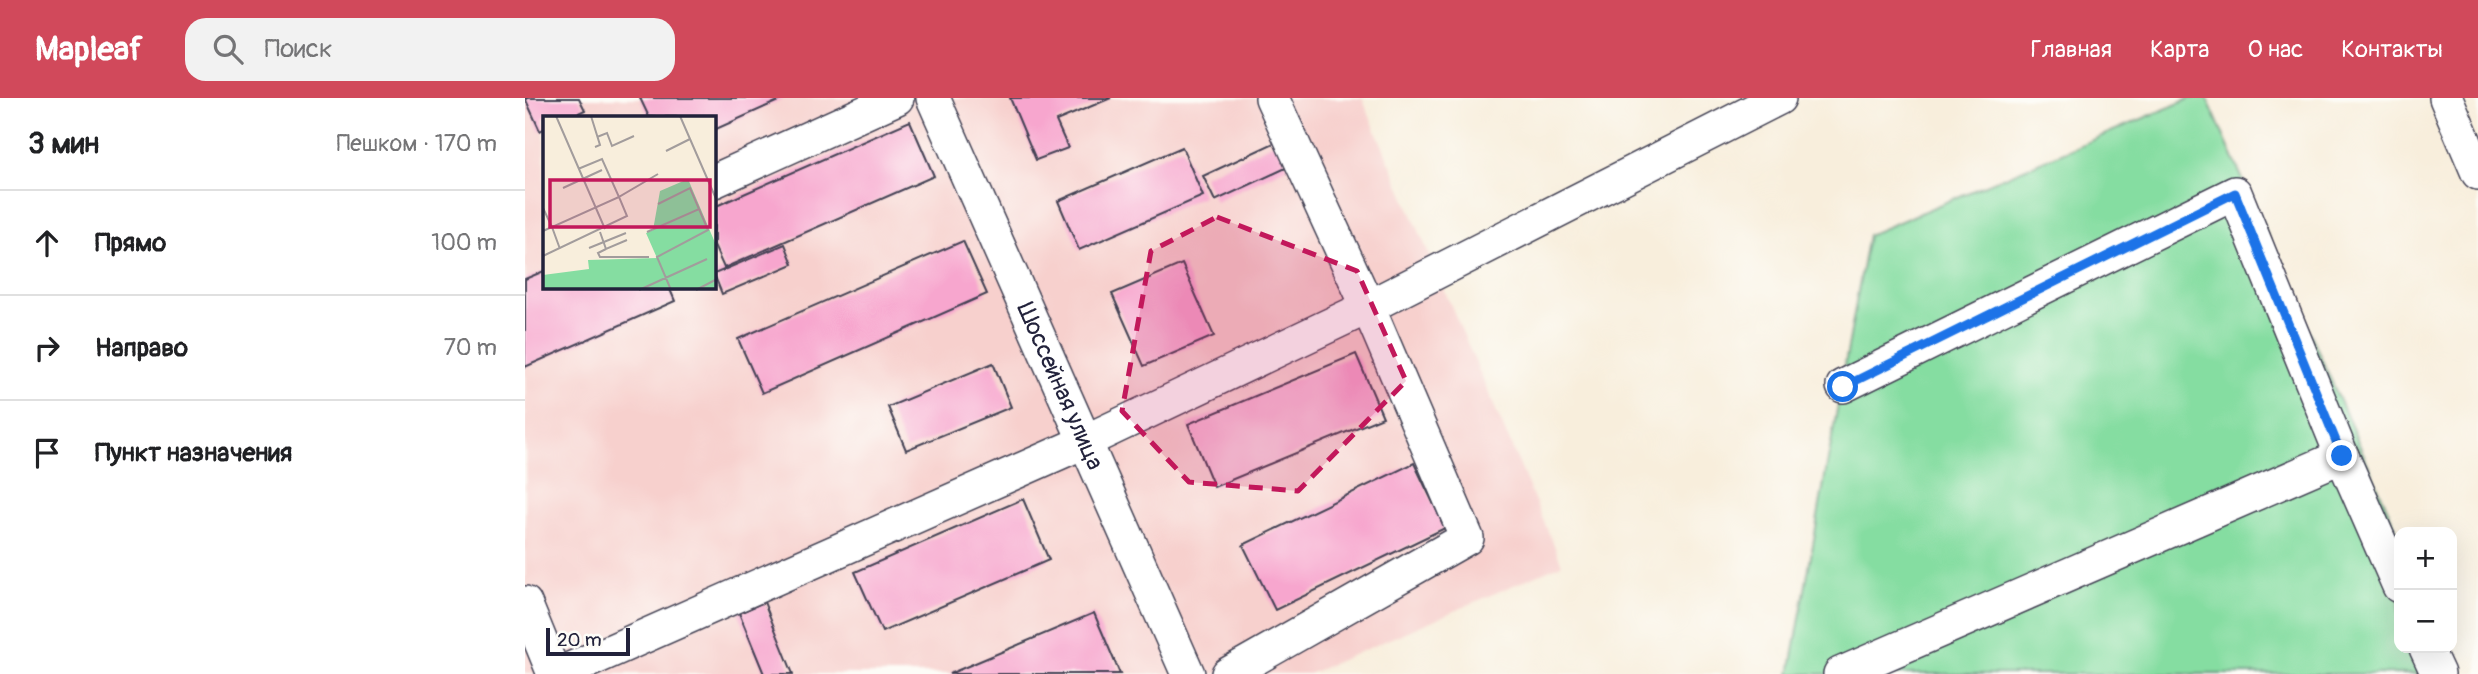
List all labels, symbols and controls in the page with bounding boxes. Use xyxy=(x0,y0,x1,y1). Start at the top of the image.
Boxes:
search box xyxy=(185,18,675,81)
text: Mapleaf xyxy=(35,29,143,70)
icon: search xyxy=(209,30,247,68)
text: Поиск xyxy=(265,33,332,65)
text: Главная xyxy=(2031,35,2112,64)
text: Карта xyxy=(2150,35,2210,64)
text: О нас xyxy=(2248,35,2303,64)
text: Контакты xyxy=(2341,35,2443,64)
inset map xyxy=(543,116,716,289)
text: 3 мин xyxy=(28,125,99,162)
text: Пешком · 170 m xyxy=(337,129,497,158)
icon: ahead xyxy=(28,224,66,262)
text: Прямо xyxy=(95,227,166,259)
text: 100 m xyxy=(431,228,497,257)
street label: Шоссейная улица xyxy=(1010,298,1110,474)
icon: right xyxy=(28,329,66,367)
text: Направо xyxy=(95,332,188,364)
text: 70 m xyxy=(444,333,497,362)
route start xyxy=(1827,371,1858,402)
icon: arrive xyxy=(28,434,66,472)
text: Пункт назначения xyxy=(95,437,292,469)
route end xyxy=(2326,440,2357,471)
map controls xyxy=(2394,527,2457,653)
button: + xyxy=(2394,527,2457,590)
button: − xyxy=(2394,590,2457,653)
scale bar xyxy=(546,625,630,657)
text: 20 m xyxy=(557,628,602,652)

